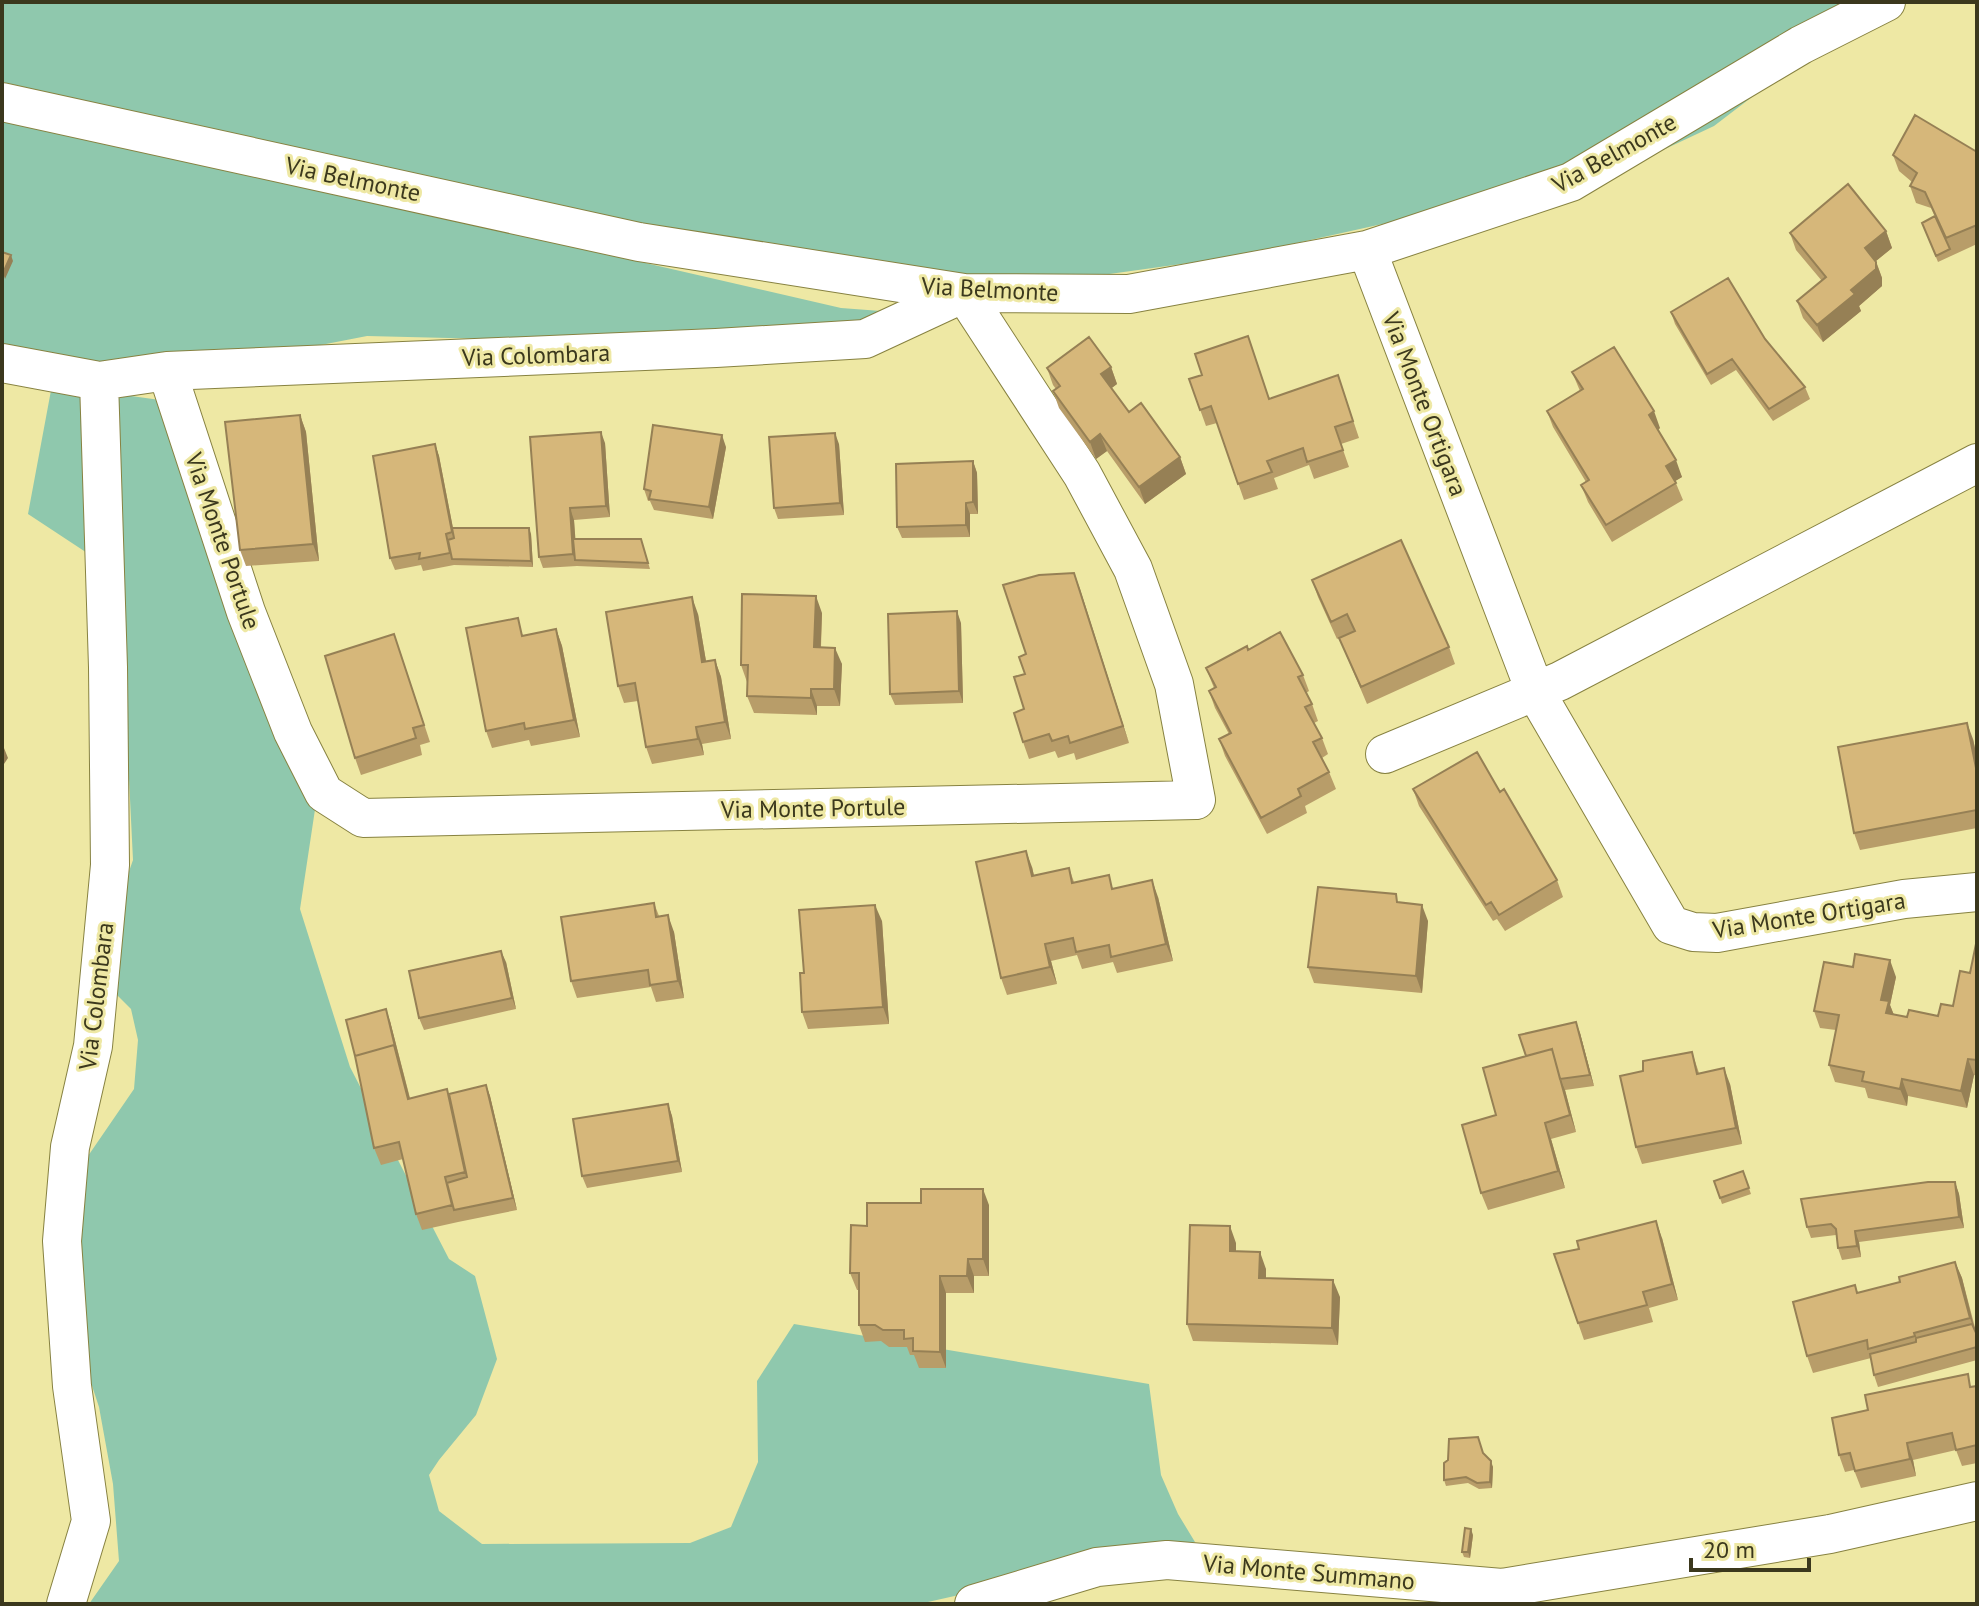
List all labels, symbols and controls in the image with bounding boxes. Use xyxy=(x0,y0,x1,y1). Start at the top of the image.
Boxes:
street label: Via Belmonte xyxy=(1546,106,1681,200)
street label: Via Belmonte xyxy=(282,149,423,208)
street label: Via Belmonte xyxy=(920,270,1059,308)
street label: Via Monte Ortigara xyxy=(1375,307,1474,500)
street label: Via Colombara xyxy=(460,337,611,373)
street label: Via Monte Portule xyxy=(178,448,268,633)
street label: Via Monte Portule xyxy=(720,791,905,825)
street label: Via Monte Ortigara xyxy=(1710,884,1908,946)
street label: Via Colombara xyxy=(71,920,120,1073)
scale bar xyxy=(1691,1522,1809,1572)
text: 20 m xyxy=(1703,1534,1755,1565)
street label: Via Monte Summano xyxy=(1201,1547,1416,1597)

